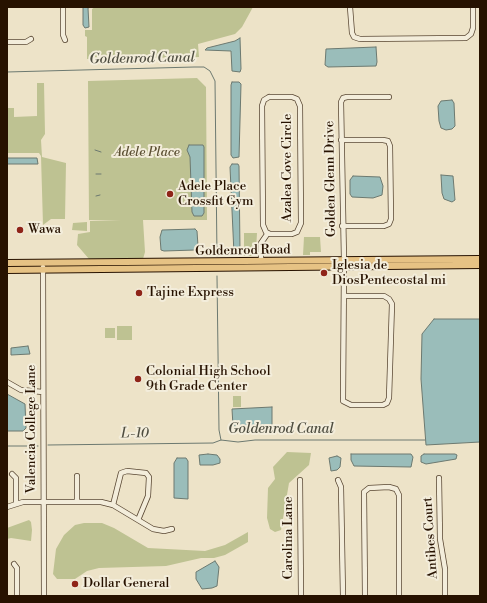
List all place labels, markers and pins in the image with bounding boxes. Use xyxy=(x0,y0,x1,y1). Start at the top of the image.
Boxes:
place label: Adele Place Crossfit Gym xyxy=(178,179,253,210)
marker: Adele Place Crossfit Gym xyxy=(165,189,175,199)
place label: Wawa xyxy=(28,222,61,238)
marker: Wawa xyxy=(15,225,25,235)
place label: Iglesia de DiosPentecostal mi xyxy=(332,258,446,289)
marker: Iglesia de DiosPentecostal mi xyxy=(319,268,329,278)
place label: Tajine Express xyxy=(147,285,234,301)
marker: Tajine Express xyxy=(134,288,144,298)
place label: Colonial High School 9th Grade Center xyxy=(146,364,271,395)
marker: Colonial High School 9th Grade Center xyxy=(133,374,143,384)
place label: Dollar General xyxy=(83,576,169,592)
marker: Dollar General xyxy=(70,579,80,589)

